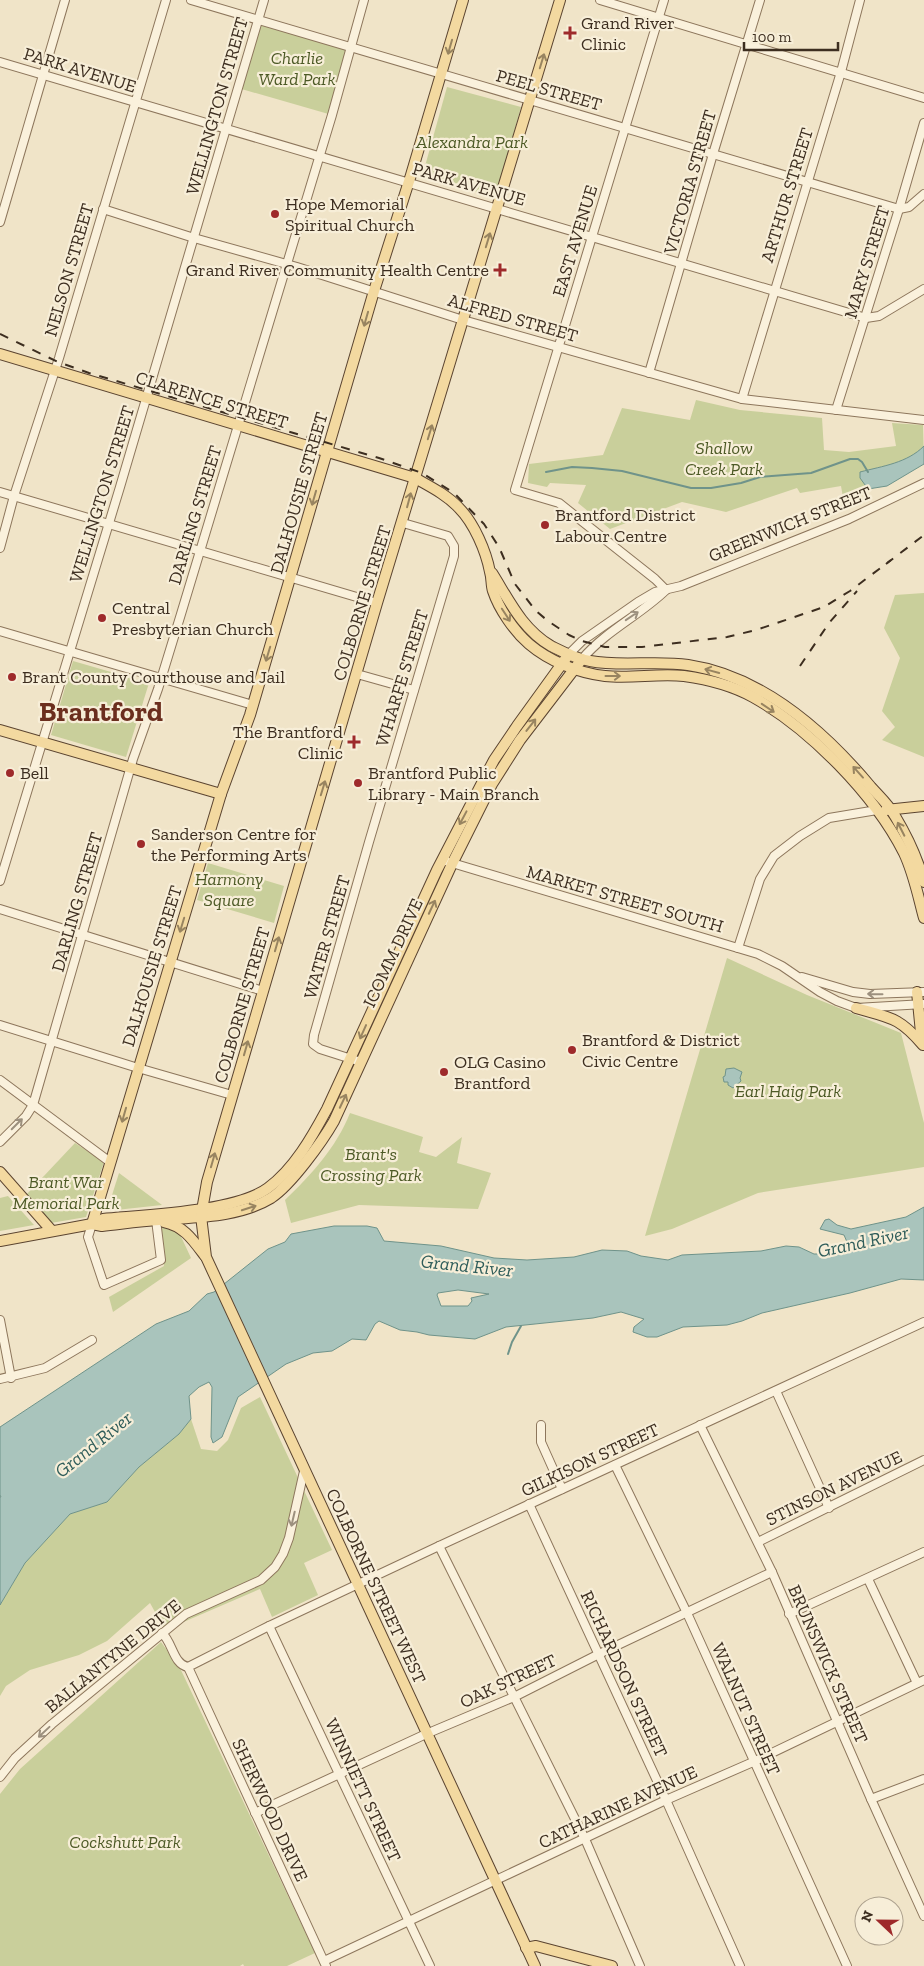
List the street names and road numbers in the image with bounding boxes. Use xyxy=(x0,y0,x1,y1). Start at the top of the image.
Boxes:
street label: WELLINGTON STREET xyxy=(181,15,253,197)
street label: PARK AVENUE xyxy=(21,42,139,98)
street label: PEEL STREET xyxy=(494,64,604,116)
street label: VICTORIA STREET xyxy=(659,107,721,258)
street label: ARTHUR STREET xyxy=(756,125,818,265)
street label: PARK AVENUE xyxy=(410,157,528,211)
street label: EAST AVENUE xyxy=(548,182,602,300)
street label: NELSON STREET xyxy=(39,201,99,339)
street label: MARY STREET xyxy=(839,203,895,321)
street label: ALFRED STREET xyxy=(445,289,581,347)
street label: CLARENCE STREET xyxy=(133,366,291,434)
street label: WELLINGTON STREET xyxy=(65,403,139,585)
street label: DALHOUSIE STREET xyxy=(265,410,333,576)
street label: DARLING STREET xyxy=(163,443,227,587)
street label: GREENWICH STREET xyxy=(705,481,875,567)
street label: COLBORNE STREET xyxy=(328,523,396,683)
street label: WHARFE STREET xyxy=(371,607,433,749)
street label: DARLING STREET xyxy=(47,830,107,974)
street label: MARKET STREET SOUTH xyxy=(524,860,726,938)
street label: WATER STREET xyxy=(299,873,355,1001)
street label: DALHOUSIE STREET xyxy=(117,883,187,1049)
street label: ICOMM DRIVE xyxy=(358,895,428,1011)
street label: COLBORNE STREET xyxy=(209,924,275,1086)
street label: GILKISON STREET xyxy=(518,1418,662,1502)
street label: STINSON AVENUE xyxy=(762,1446,906,1530)
street label: COLBORNE STREET WEST xyxy=(321,1485,431,1687)
street label: BRUNSWICK STREET xyxy=(783,1581,873,1747)
street label: RICHARDSON STREET xyxy=(576,1587,672,1761)
street label: BALLANTYNE DRIVE xyxy=(41,1594,185,1718)
street label: WALNUT STREET xyxy=(707,1639,785,1779)
street label: OAK STREET xyxy=(456,1649,560,1713)
street label: WINNIETT STREET xyxy=(320,1715,406,1865)
street label: SHERWOOD DRIVE xyxy=(227,1735,313,1885)
street label: CATHARINE AVENUE xyxy=(535,1761,701,1853)

